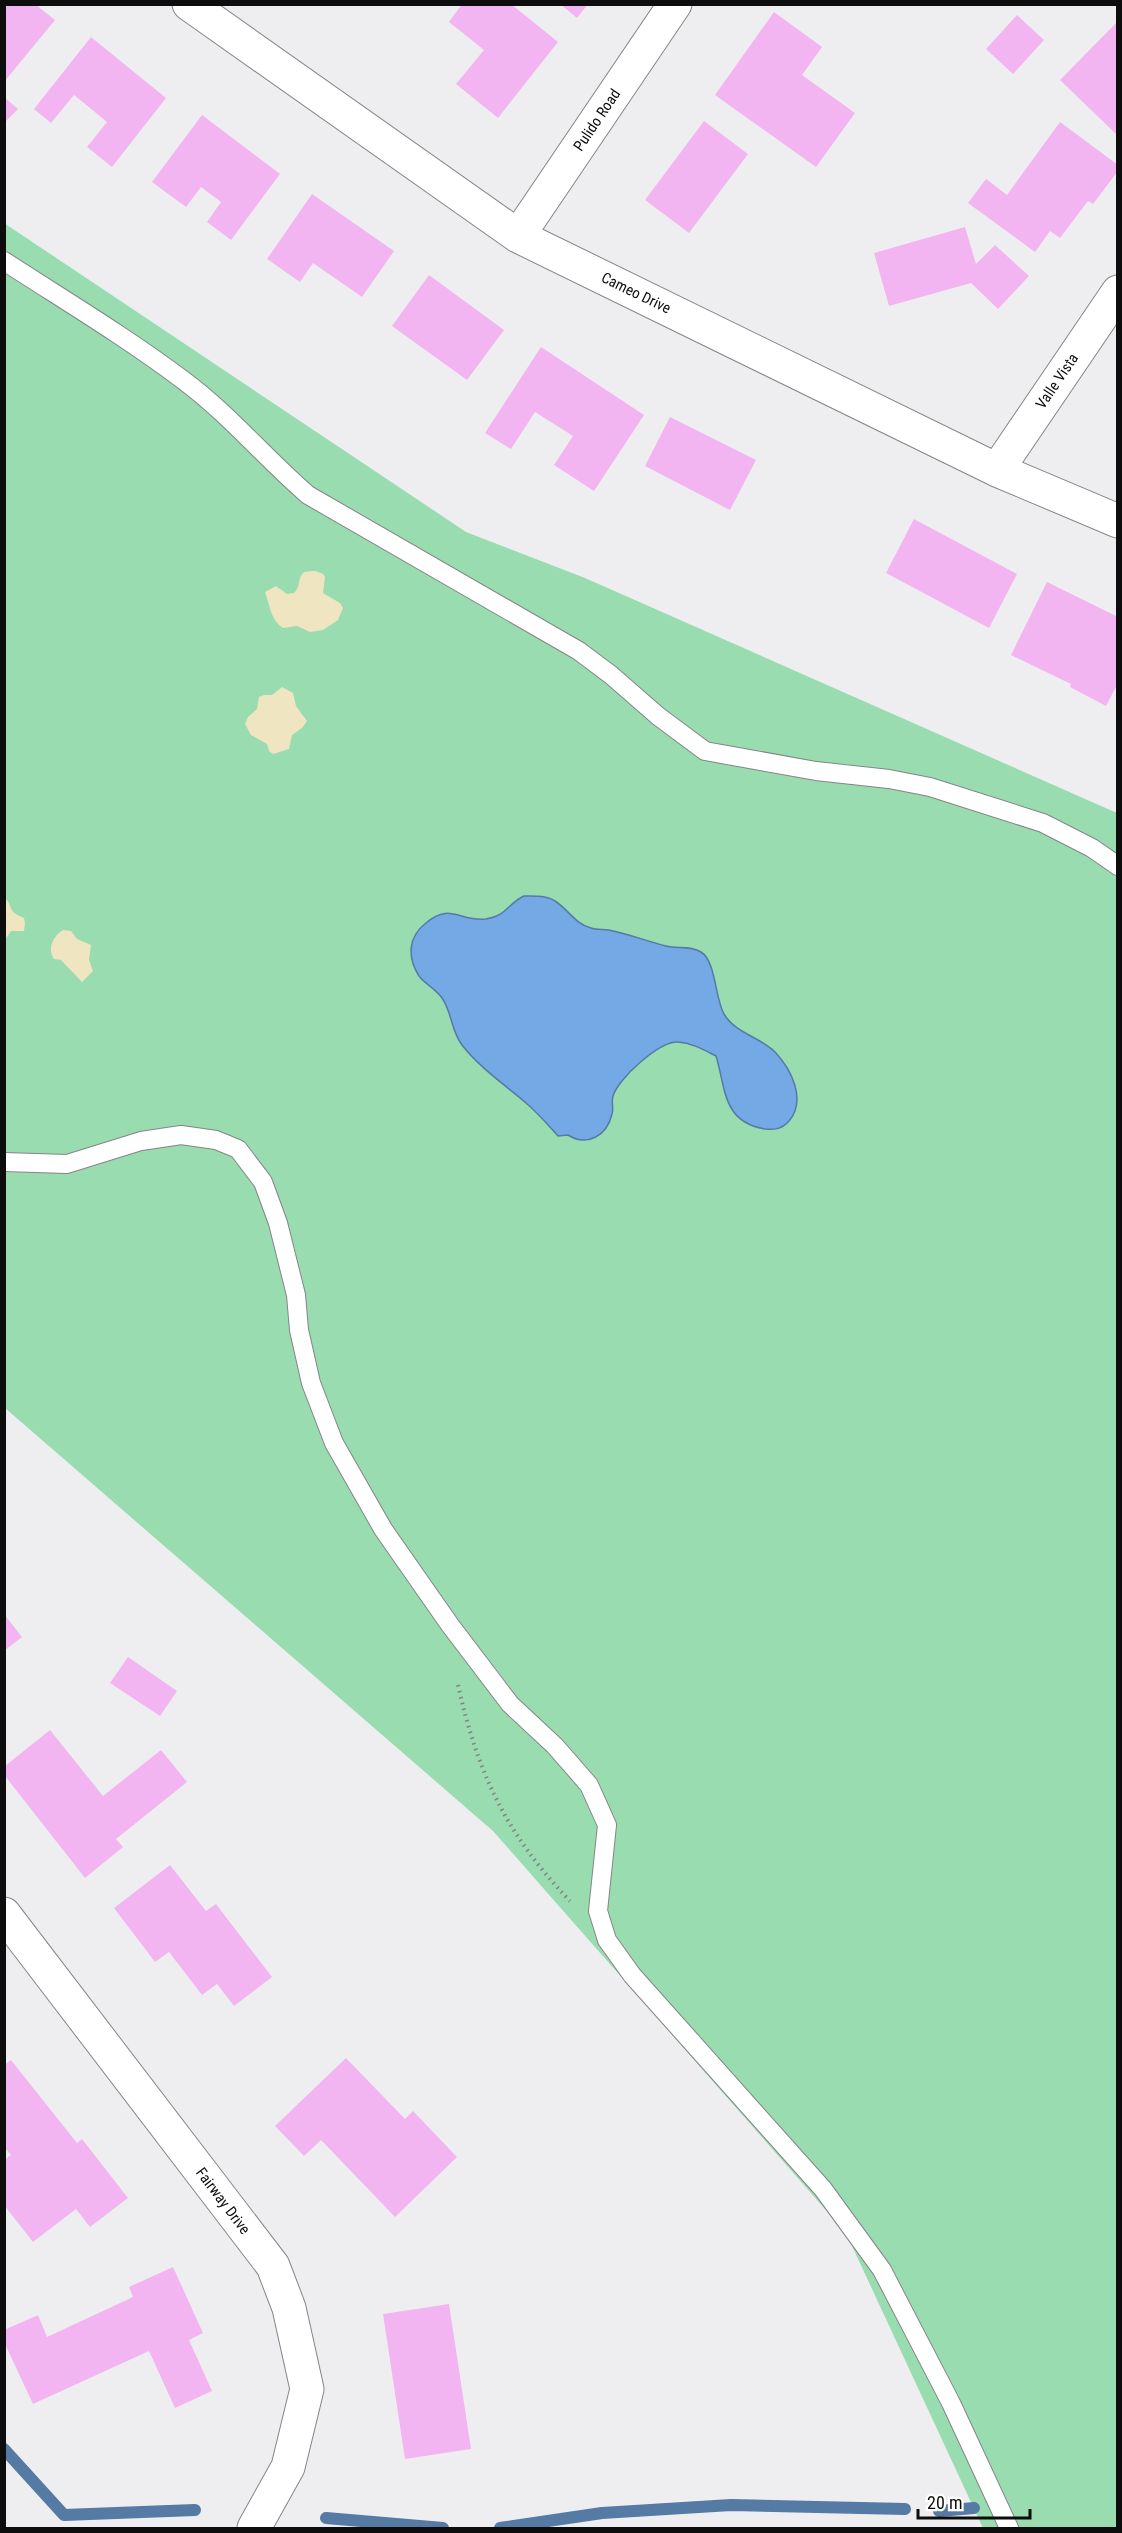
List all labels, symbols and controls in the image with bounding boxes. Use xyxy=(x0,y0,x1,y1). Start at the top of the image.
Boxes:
street label: Pulido Road xyxy=(570,86,624,154)
street label: Cameo Drive xyxy=(598,268,674,318)
street label: Valle Vista xyxy=(1032,350,1082,412)
street label: Fairway Drive xyxy=(192,2164,254,2238)
scale bar xyxy=(918,2482,1030,2520)
text: 20 m xyxy=(927,2492,962,2513)

